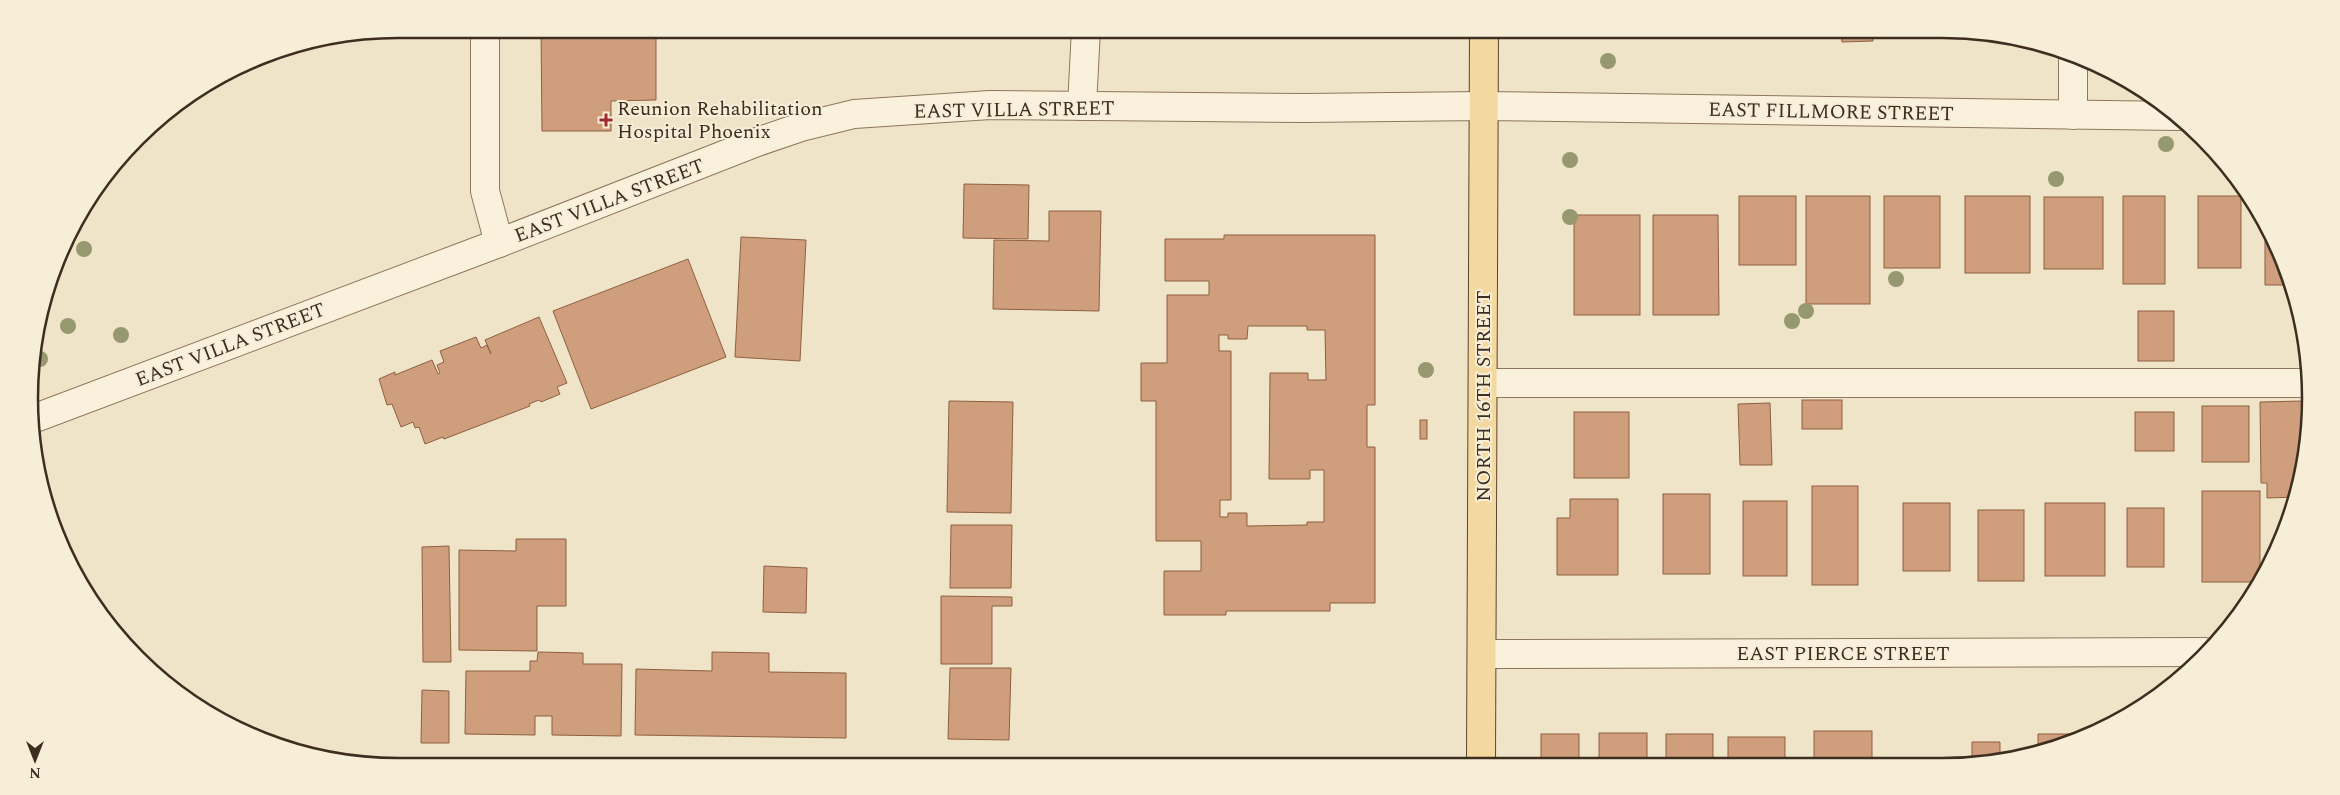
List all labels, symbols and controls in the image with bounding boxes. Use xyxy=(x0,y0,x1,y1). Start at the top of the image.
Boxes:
street label: EAST VILLA STREET xyxy=(913,93,1115,127)
place label: Reunion Rehabilitation Hospital Phoenix xyxy=(617,94,823,147)
street label: EAST FILLMORE STREET xyxy=(1708,95,1954,129)
marker: Reunion Rehabilitation Hospital Phoenix xyxy=(599,113,613,127)
street label: EAST VILLA STREET xyxy=(510,151,709,251)
street label: NORTH 16TH STREET xyxy=(1469,290,1499,502)
street label: EAST VILLA STREET xyxy=(131,295,330,395)
street label: EAST PIERCE STREET xyxy=(1736,639,1950,669)
north arrow xyxy=(10,735,60,785)
text: N xyxy=(29,762,41,783)

